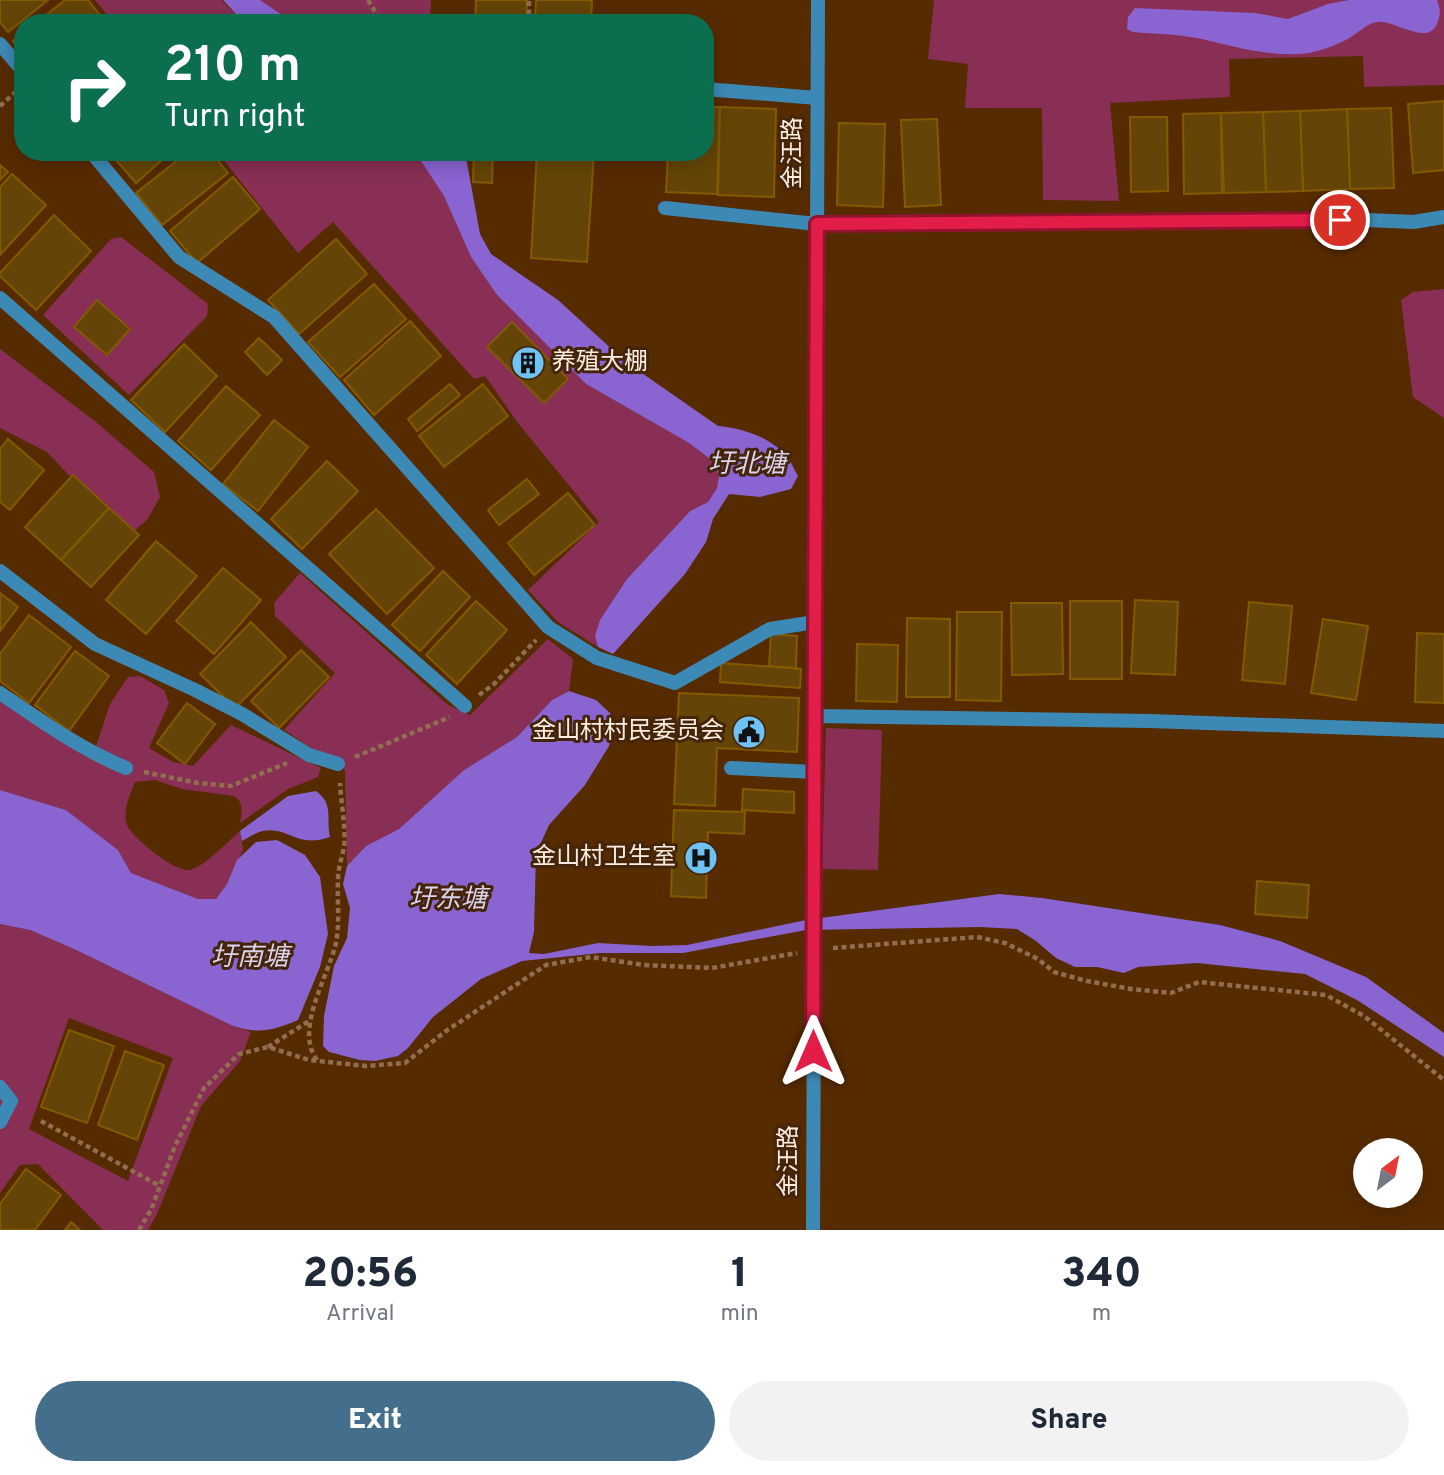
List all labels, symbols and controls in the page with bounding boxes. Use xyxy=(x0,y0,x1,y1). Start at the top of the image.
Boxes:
text: 210 m xyxy=(164,37,301,99)
icon: right xyxy=(49,42,140,133)
text: Turn right xyxy=(164,98,306,138)
street label: 金汪路 xyxy=(779,117,809,189)
pin xyxy=(1310,190,1370,250)
icon: arrive xyxy=(1321,201,1359,239)
building icon: 养殖大棚 xyxy=(509,344,547,382)
place label: 养殖大棚 xyxy=(552,348,648,378)
water label: 圩北塘 xyxy=(708,449,790,482)
public building icon: 金山村村民委员会 xyxy=(730,713,768,751)
place label: 金山村村民委员会 xyxy=(532,717,724,747)
hospital icon: 金山村卫生室 xyxy=(682,839,720,877)
place label: 金山村卫生室 xyxy=(532,843,676,873)
water label: 圩东塘 xyxy=(409,884,491,917)
water label: 圩南塘 xyxy=(211,942,293,975)
position arrow xyxy=(776,1014,850,1088)
street label: 金汪路 xyxy=(775,1125,805,1197)
north arrow xyxy=(1353,1138,1423,1208)
map controls xyxy=(1353,1138,1423,1208)
text: 20:56 xyxy=(302,1249,418,1302)
text: 1 xyxy=(731,1249,748,1302)
text: 340 xyxy=(1061,1249,1142,1302)
text: Arrival xyxy=(326,1300,395,1329)
text: min xyxy=(720,1300,759,1329)
text: m xyxy=(1092,1300,1111,1329)
button: Exit xyxy=(35,1381,715,1461)
button: Share xyxy=(729,1381,1409,1461)

